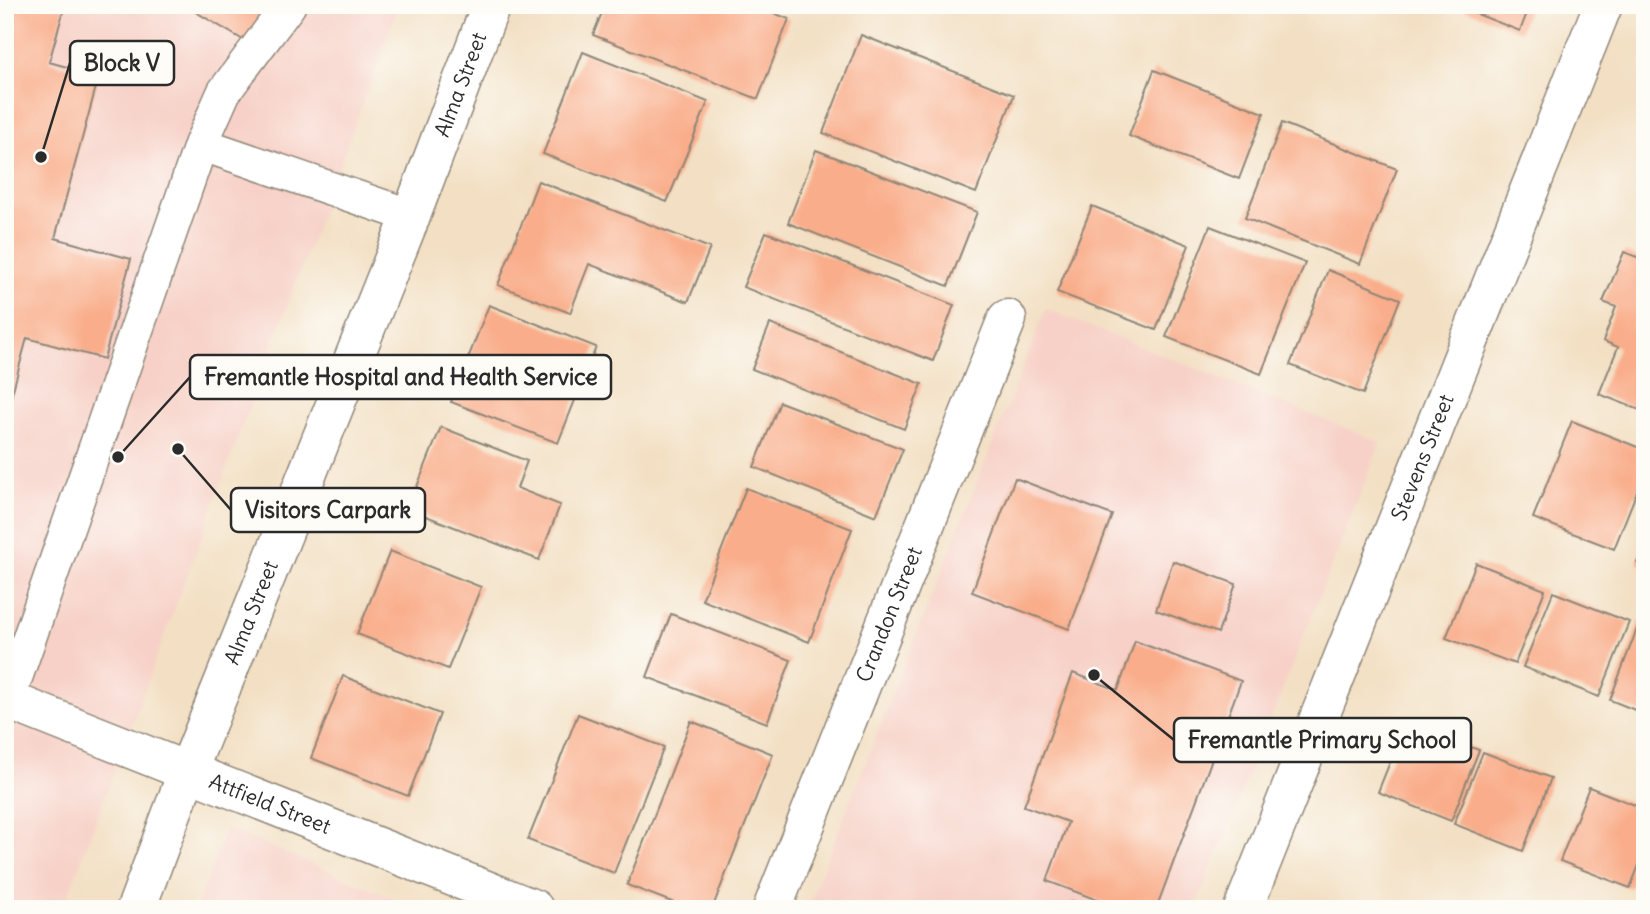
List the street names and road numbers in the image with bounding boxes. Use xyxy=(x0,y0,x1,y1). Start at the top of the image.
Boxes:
street label: Alma Street xyxy=(428,28,492,141)
street label: Stevens Street xyxy=(1385,390,1460,524)
street label: Crandon Street xyxy=(850,543,928,686)
street label: Alma Street xyxy=(218,557,284,668)
street label: Attfield Street xyxy=(205,767,335,840)

